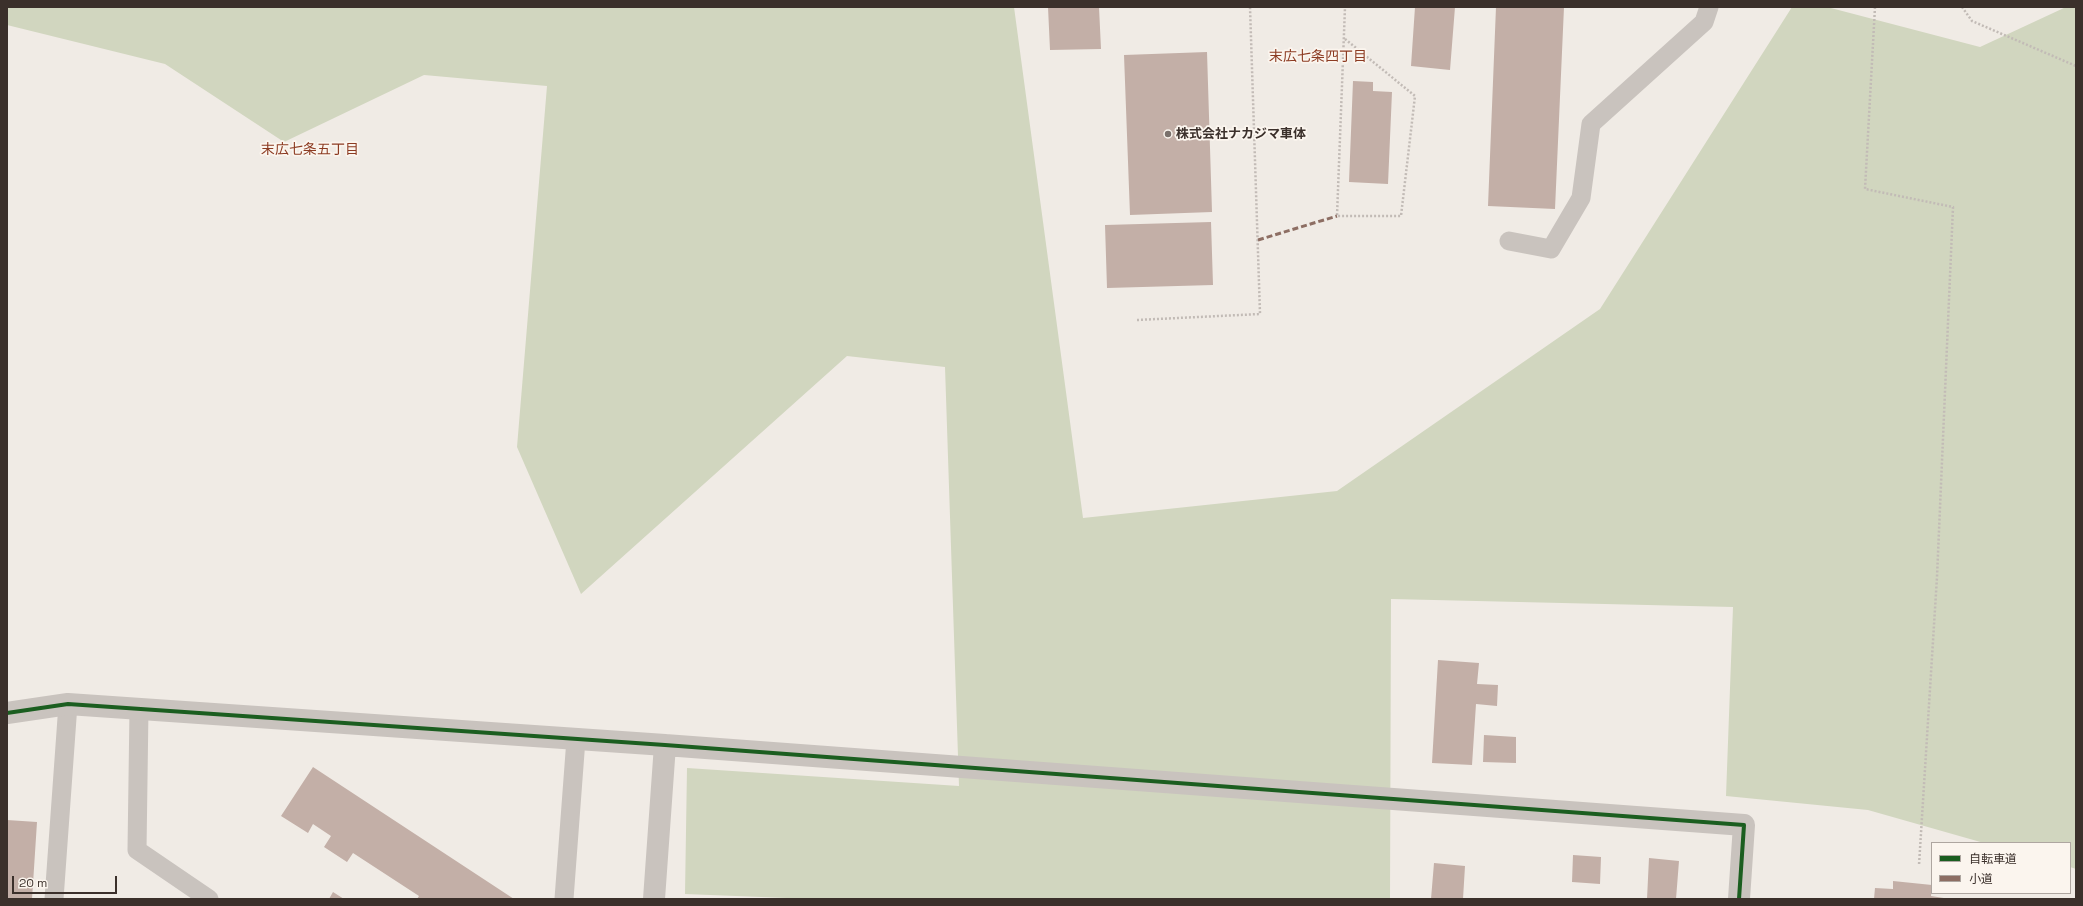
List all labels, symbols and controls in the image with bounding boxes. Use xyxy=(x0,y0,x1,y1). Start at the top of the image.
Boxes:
district label: 末広七条四丁目 xyxy=(1269,49,1367,65)
place label: 株式会社ナカジマ車体 xyxy=(1176,126,1306,142)
marker: 株式会社ナカジマ車体 xyxy=(1163,129,1173,139)
district label: 末広七条五丁目 xyxy=(261,142,359,158)
legend xyxy=(1931,842,2071,894)
text: 自転車道 xyxy=(1969,851,2017,867)
scale bar xyxy=(14,868,119,894)
text: 小道 xyxy=(1969,871,1993,887)
text: 20 m xyxy=(19,875,47,891)

